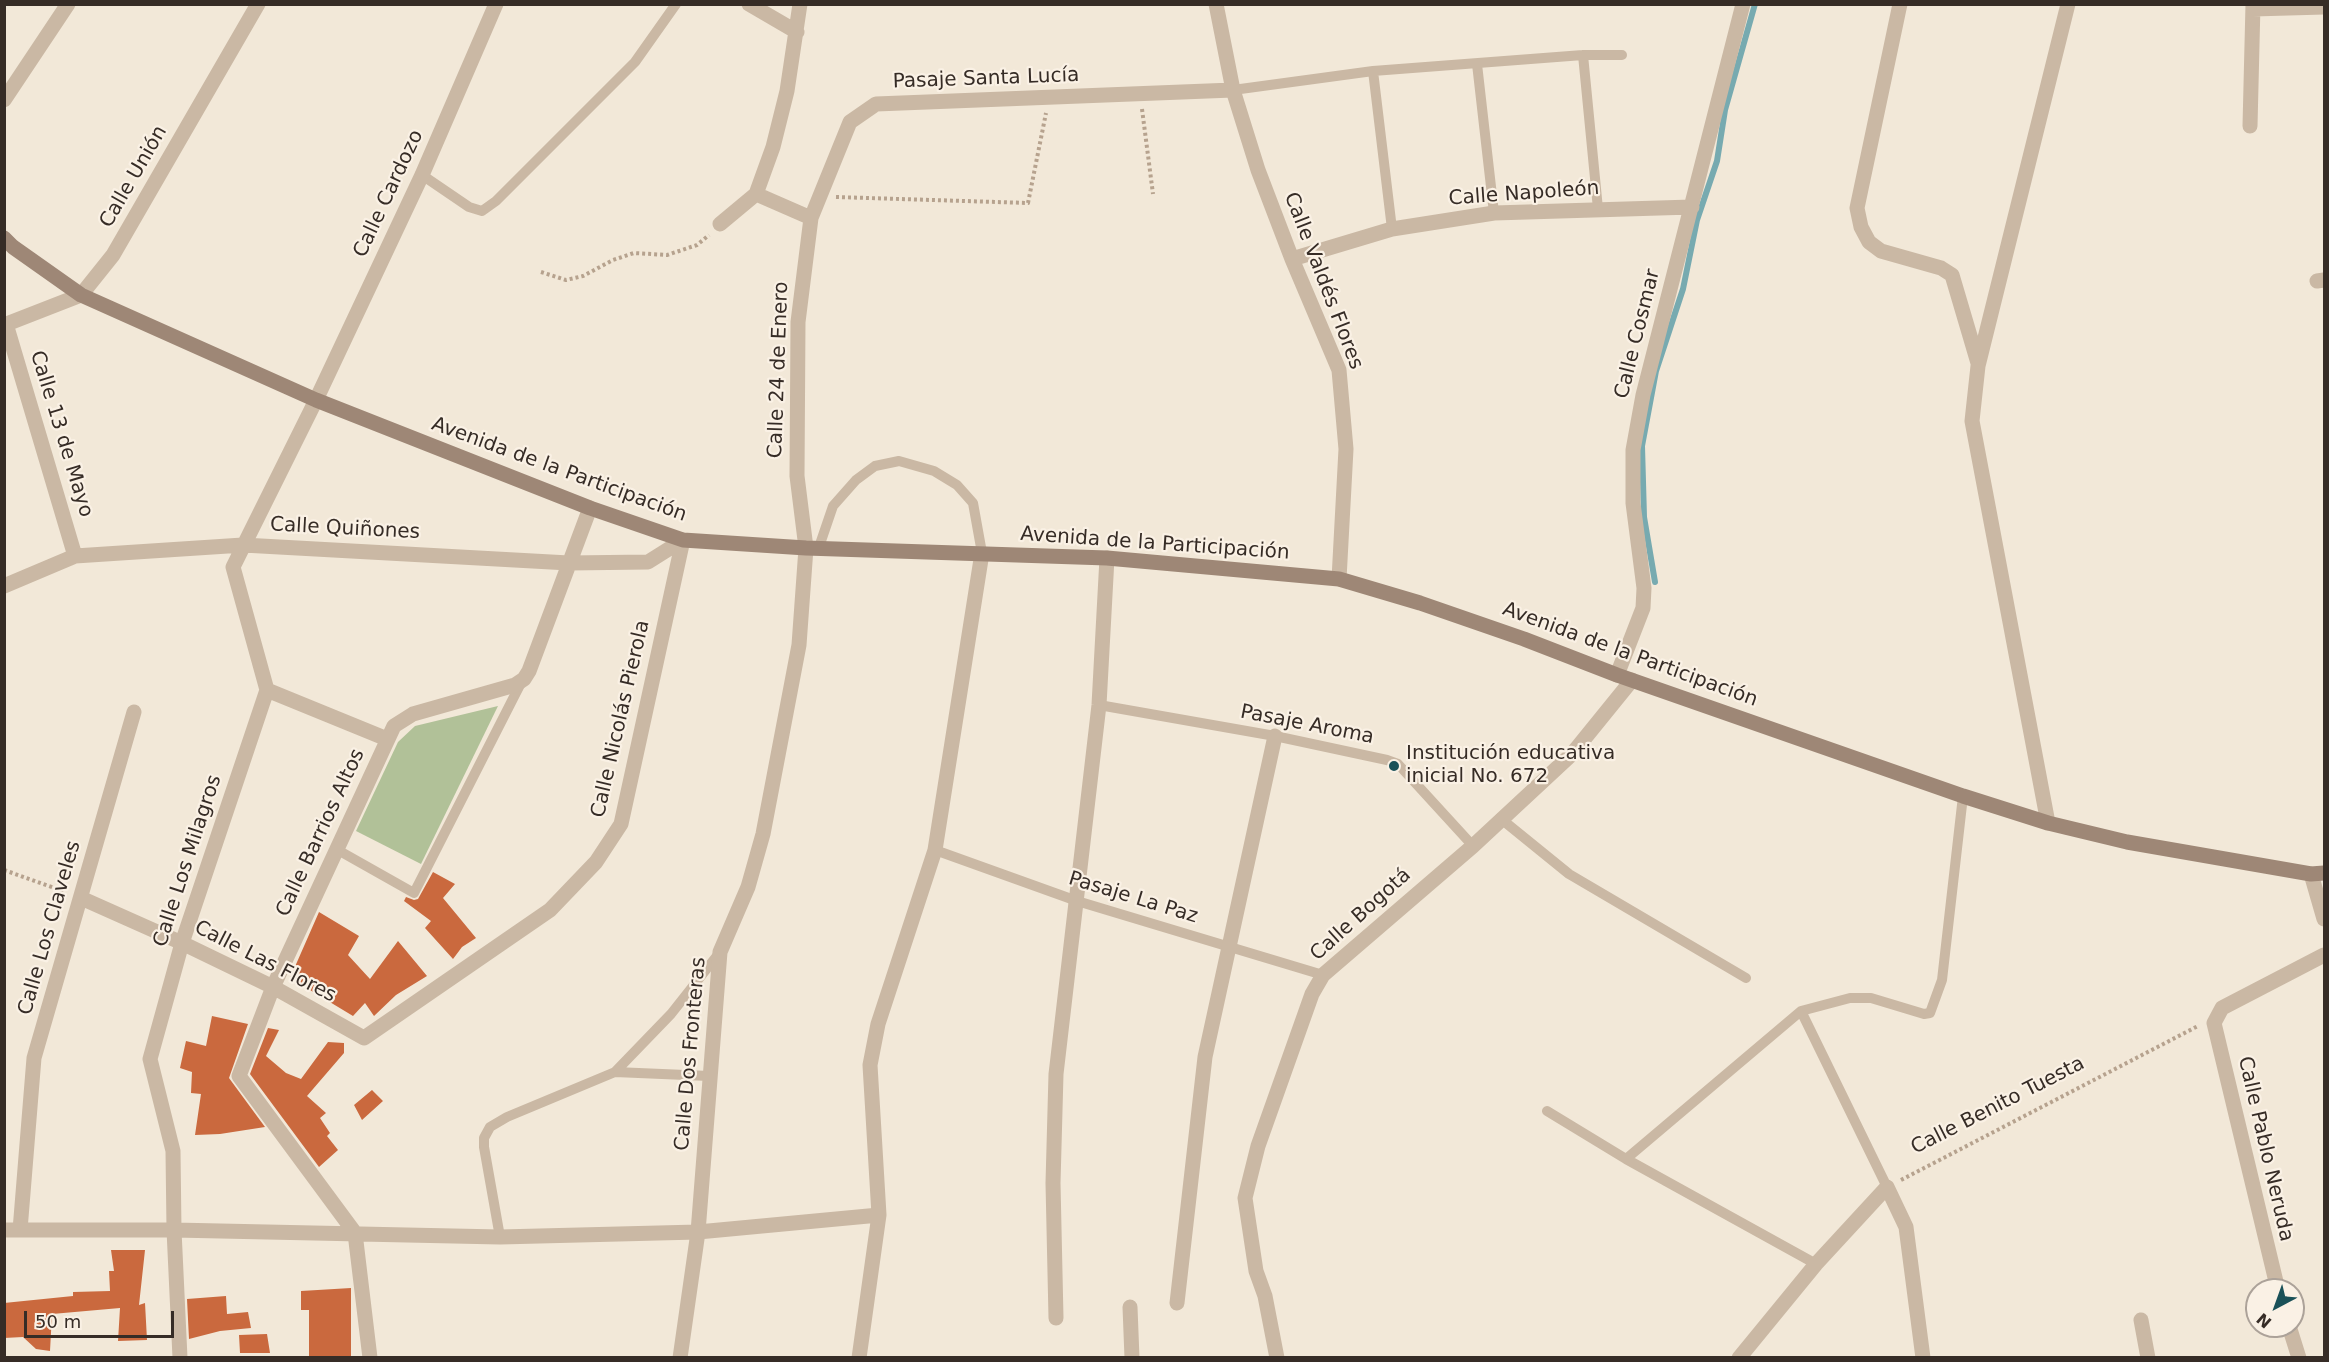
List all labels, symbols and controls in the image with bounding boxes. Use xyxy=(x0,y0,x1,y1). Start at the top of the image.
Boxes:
street label: Pasaje Santa Lucía xyxy=(892,64,1080,94)
street label: Calle Unión xyxy=(95,122,173,232)
street label: Calle Cardozo xyxy=(349,127,429,261)
street label: Calle Napoleón xyxy=(1448,177,1600,211)
street label: Calle Valdés Flores xyxy=(1278,189,1368,373)
street label: Calle Cosmar xyxy=(1610,267,1666,401)
street label: Calle 24 de Enero xyxy=(764,281,794,459)
street label: Calle 13 de Mayo xyxy=(24,348,98,520)
street label: Avenida de la Participación xyxy=(428,413,690,527)
street label: Calle Quiñones xyxy=(269,513,421,545)
street label: Avenida de la Participación xyxy=(1020,523,1290,565)
street label: Avenida de la Participación xyxy=(1499,598,1761,712)
street label: Calle Nicolás Pierola xyxy=(587,618,655,820)
street label: Pasaje Aroma xyxy=(1238,700,1376,750)
place label: Institución educativa inicial No. 672 xyxy=(1406,742,1615,789)
street label: Calle Barrios Altos xyxy=(272,745,370,921)
marker: Institución educativa inicial No. 672 xyxy=(1387,759,1401,773)
street label: Calle Los Milagros xyxy=(149,772,227,950)
street label: Calle Los Claveles xyxy=(14,838,86,1018)
street label: Calle Bogotá xyxy=(1306,864,1416,966)
street label: Pasaje La Paz xyxy=(1065,867,1201,929)
street label: Calle Las Flores xyxy=(190,916,340,1008)
street label: Calle Dos Fronteras xyxy=(671,956,711,1152)
street label: Calle Benito Tuesta xyxy=(1907,1052,2089,1160)
street label: Calle Pablo Neruda xyxy=(2232,1054,2298,1244)
north arrow xyxy=(2245,1278,2305,1338)
scale bar xyxy=(27,1299,177,1337)
text: N xyxy=(2253,1309,2275,1332)
text: 50 m xyxy=(35,1311,81,1332)

